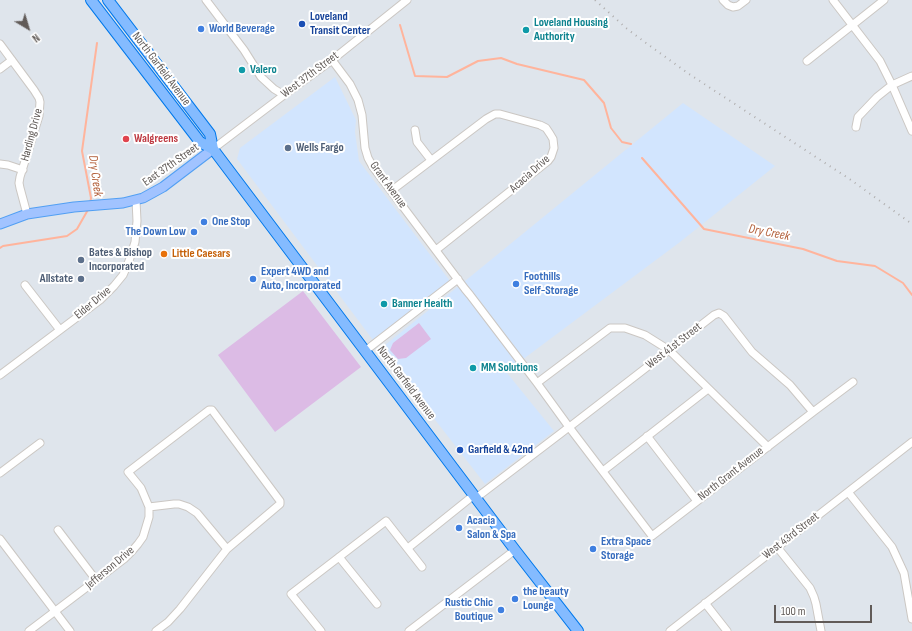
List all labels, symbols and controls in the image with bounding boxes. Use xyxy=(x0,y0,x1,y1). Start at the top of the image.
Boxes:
north arrow xyxy=(8,8,48,48)
place label: Loveland Transit Center xyxy=(310,10,371,38)
place label: Loveland Housing Authority xyxy=(534,16,608,44)
marker: Loveland Transit Center xyxy=(297,19,307,29)
place label: World Beverage xyxy=(209,22,275,36)
marker: World Beverage xyxy=(196,24,206,34)
marker: Loveland Housing Authority xyxy=(521,25,531,35)
street label: North Garfield Avenue xyxy=(129,29,193,109)
text: N xyxy=(29,31,42,45)
street label: West 37th Street xyxy=(278,49,342,101)
place label: Valero xyxy=(250,63,277,77)
marker: Valero xyxy=(237,65,247,75)
street label: Harding Drive xyxy=(18,107,46,163)
place label: Walgreens xyxy=(134,132,178,146)
marker: Walgreens xyxy=(121,134,131,144)
street label: East 37th Street xyxy=(140,140,202,190)
place label: Wells Fargo xyxy=(296,141,344,155)
marker: Wells Fargo xyxy=(283,143,293,153)
street label: Acacia Drive xyxy=(507,152,553,196)
water label: Dry Creek xyxy=(84,154,106,198)
street label: Grant Avenue xyxy=(366,159,410,211)
place label: One Stop xyxy=(212,215,250,229)
marker: One Stop xyxy=(199,217,209,227)
water label: Dry Creek xyxy=(747,221,791,245)
place label: The Down Low xyxy=(126,225,186,239)
marker: The Down Low xyxy=(189,227,199,237)
place label: Bates & Bishop Incorporated xyxy=(89,246,152,274)
place label: Little Caesars xyxy=(172,247,230,261)
marker: Little Caesars xyxy=(159,249,169,259)
marker: Bates & Bishop Incorporated xyxy=(76,255,86,265)
place label: Expert 4WD and Auto, Incorporated xyxy=(261,265,341,293)
place label: Foothills Self-Storage xyxy=(524,270,578,298)
place label: Allstate xyxy=(40,272,73,286)
marker: Allstate xyxy=(76,274,86,284)
marker: Expert 4WD and Auto, Incorporated xyxy=(248,274,258,284)
marker: Foothills Self-Storage xyxy=(511,279,521,289)
street label: Elder Drive xyxy=(72,284,114,322)
place label: Banner Health xyxy=(392,297,452,311)
marker: Banner Health xyxy=(379,299,389,309)
street label: West 41st Street xyxy=(643,320,705,372)
street label: North Garfield Avenue xyxy=(374,343,438,423)
place label: MM Solutions xyxy=(481,361,538,375)
marker: MM Solutions xyxy=(468,363,478,373)
place label: Garfield & 42nd xyxy=(468,443,533,457)
street label: North Grant Avenue xyxy=(695,444,767,504)
marker: Garfield & 42nd xyxy=(455,445,465,455)
street label: West 43rd Street xyxy=(760,509,822,563)
place label: Acacia Salon & Spa xyxy=(467,514,516,542)
marker: Acacia Salon & Spa xyxy=(454,523,464,533)
place label: Extra Space Storage xyxy=(601,535,651,563)
street label: Jefferson Drive xyxy=(83,543,137,593)
marker: Extra Space Storage xyxy=(588,544,598,554)
place label: the beauty Lounge xyxy=(523,585,569,613)
marker: the beauty Lounge xyxy=(510,594,520,604)
place label: Rustic Chic Boutique xyxy=(445,596,493,624)
scale bar xyxy=(776,597,874,623)
text: 100 m xyxy=(781,604,806,619)
marker: Rustic Chic Boutique xyxy=(496,605,506,615)

